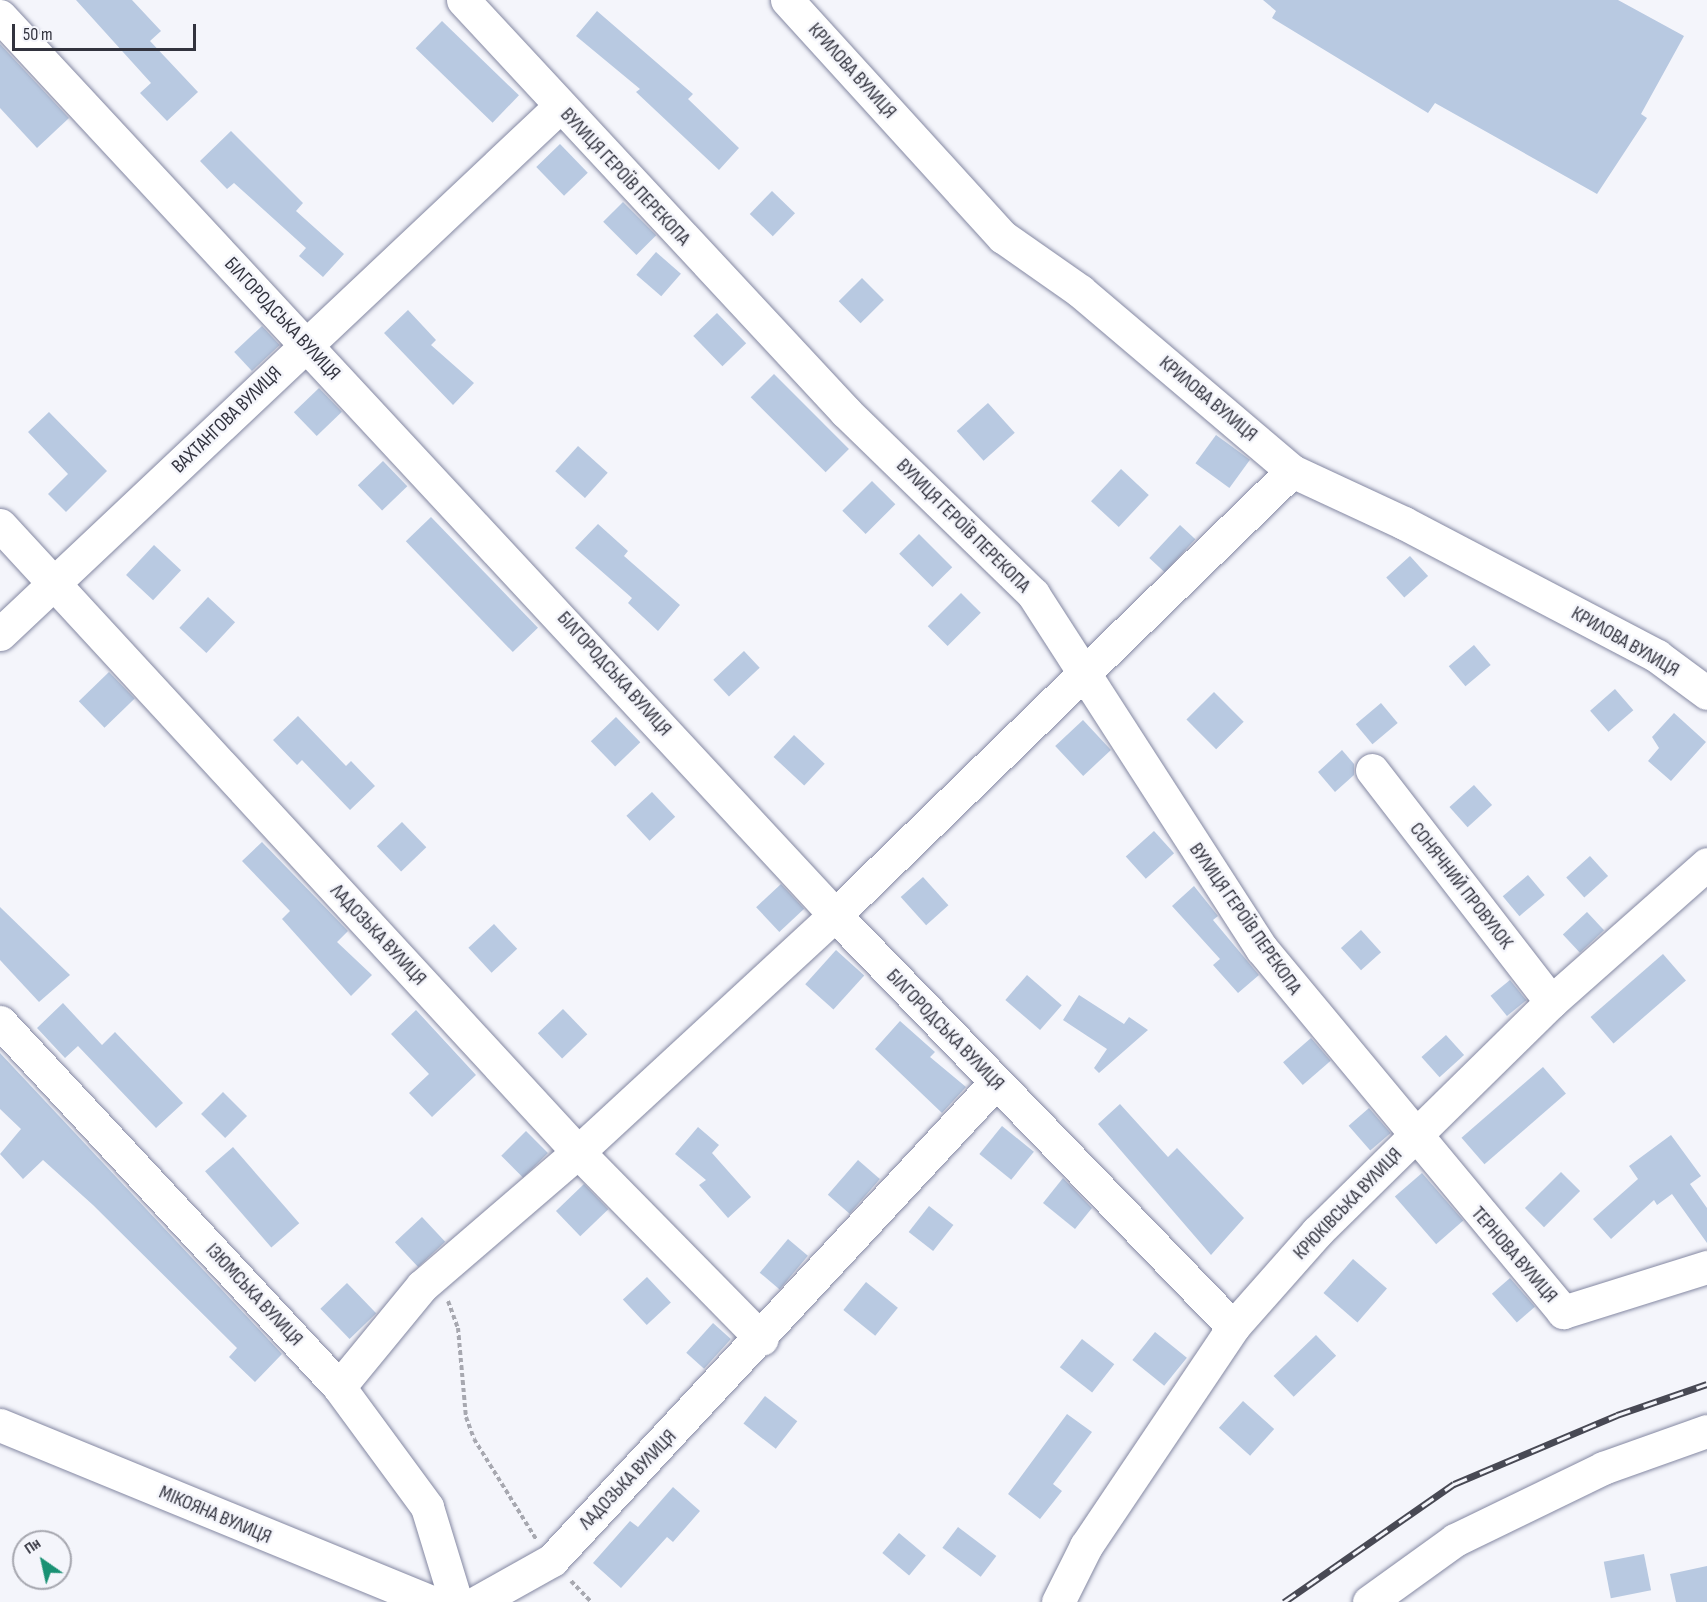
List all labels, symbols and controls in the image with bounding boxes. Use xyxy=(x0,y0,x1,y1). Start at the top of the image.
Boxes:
scale bar xyxy=(15,12,200,50)
street label: КРИЛОВА ВУЛИЦЯ xyxy=(803,18,901,124)
text: 50 m xyxy=(23,24,53,45)
street label: ВУЛИЦЯ ГЕРОЇВ ПЕРЕКОПА xyxy=(555,103,695,251)
street label: БІЛГОРОДСЬКА ВУЛИЦЯ xyxy=(219,253,345,385)
street label: КРИЛОВА ВУЛИЦЯ xyxy=(1154,351,1262,447)
street label: ВАХТАНГОВА ВУЛИЦЯ xyxy=(167,362,287,478)
street label: ВУЛИЦЯ ГЕРОЇВ ПЕРЕКОПА xyxy=(891,454,1035,598)
street label: КРИЛОВА ВУЛИЦЯ xyxy=(1567,602,1683,682)
street label: БІЛГОРОДСЬКА ВУЛИЦЯ xyxy=(552,607,676,741)
street label: СОНЯЧНИЙ ПРОВУЛОК xyxy=(1404,818,1518,954)
street label: ВУЛИЦЯ ГЕРОЇВ ПЕРЕКОПА xyxy=(1184,839,1306,999)
street label: ЛАДОЗЬКА ВУЛИЦЯ xyxy=(325,879,431,991)
street label: БІЛГОРОДСЬКА ВУЛИЦЯ xyxy=(881,964,1009,1096)
street label: КРЮКІВСЬКА ВУЛИЦЯ xyxy=(1289,1143,1407,1265)
street label: ТЕРНОВА ВУЛИЦЯ xyxy=(1466,1202,1562,1308)
street label: ІЗЮМСЬКА ВУЛИЦЯ xyxy=(200,1239,308,1351)
street label: ЛАДОЗЬКА ВУЛИЦЯ xyxy=(574,1425,682,1535)
street label: МІКОЯНА ВУЛИЦЯ xyxy=(155,1481,275,1549)
north arrow xyxy=(12,1530,72,1590)
text: Пн xyxy=(21,1534,44,1559)

